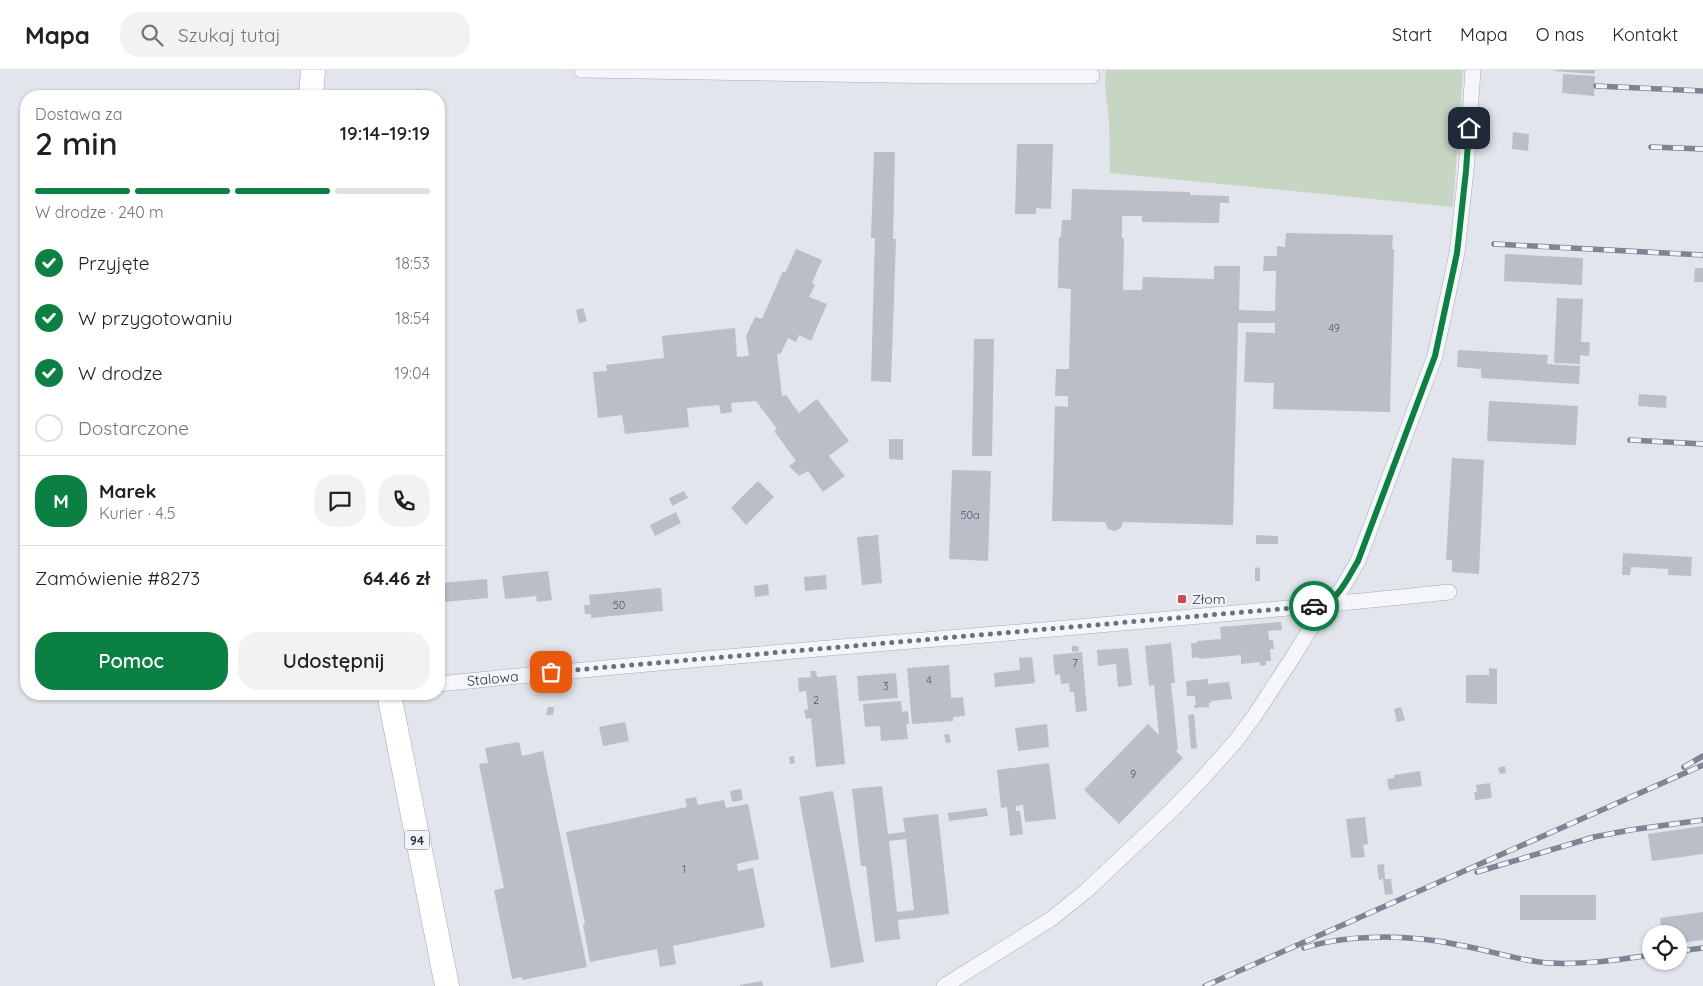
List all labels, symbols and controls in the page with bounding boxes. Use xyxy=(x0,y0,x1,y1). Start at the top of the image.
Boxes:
search box xyxy=(120,12,470,57)
text: Mapa xyxy=(25,20,90,50)
icon: search xyxy=(138,21,166,49)
text: Szukaj tutaj xyxy=(178,23,281,47)
text: Start xyxy=(1392,23,1432,46)
text: Mapa xyxy=(1460,23,1508,46)
text: O nas xyxy=(1536,23,1584,46)
text: Kontakt xyxy=(1612,23,1678,46)
text: Dostawa za xyxy=(35,104,122,124)
pin xyxy=(1448,107,1490,149)
icon: home xyxy=(1455,114,1483,142)
text: 19:14–19:19 xyxy=(340,121,430,145)
text: 2 min xyxy=(35,123,118,163)
text: W drodze · 240 m xyxy=(35,202,164,222)
icon: check xyxy=(35,249,63,277)
text: Przyjęte xyxy=(78,251,149,275)
text: 18:53 xyxy=(395,253,430,273)
icon: check xyxy=(35,304,63,332)
text: W przygotowaniu xyxy=(78,306,233,330)
text: 18:54 xyxy=(395,308,430,328)
house number: 49 xyxy=(1328,321,1340,335)
icon: check xyxy=(35,359,63,387)
text: W drodze xyxy=(78,361,163,385)
text: 19:04 xyxy=(394,363,430,383)
text: Dostarczone xyxy=(78,416,189,440)
button: chat xyxy=(314,475,366,527)
button: phone xyxy=(378,475,430,527)
text: Marek xyxy=(99,479,156,503)
text: M xyxy=(53,489,69,513)
text: Kurier · 4.5 xyxy=(99,503,175,523)
house number: 50a xyxy=(960,508,980,522)
text: Zamówienie #8273 xyxy=(35,566,200,590)
text: 64.46 zł xyxy=(363,566,430,590)
courier xyxy=(1289,581,1339,631)
place label: Złom xyxy=(1192,590,1225,608)
icon: car xyxy=(1300,592,1328,620)
marker: Złom xyxy=(1176,593,1188,605)
house number: 50 xyxy=(613,598,625,612)
button: Pomoc xyxy=(35,632,228,690)
button: Udostępnij xyxy=(238,632,430,690)
pin xyxy=(530,651,572,693)
house number: 7 xyxy=(1072,656,1078,670)
icon: bag xyxy=(537,658,565,686)
street label: Stalowa xyxy=(466,667,519,690)
house number: 4 xyxy=(926,673,932,687)
house number: 3 xyxy=(883,679,889,693)
house number: 2 xyxy=(813,693,819,707)
house number: 9 xyxy=(1130,767,1136,781)
road number: 94 xyxy=(404,830,430,850)
house number: 1 xyxy=(682,862,686,876)
map controls xyxy=(1642,925,1687,970)
button: locate xyxy=(1642,925,1687,970)

